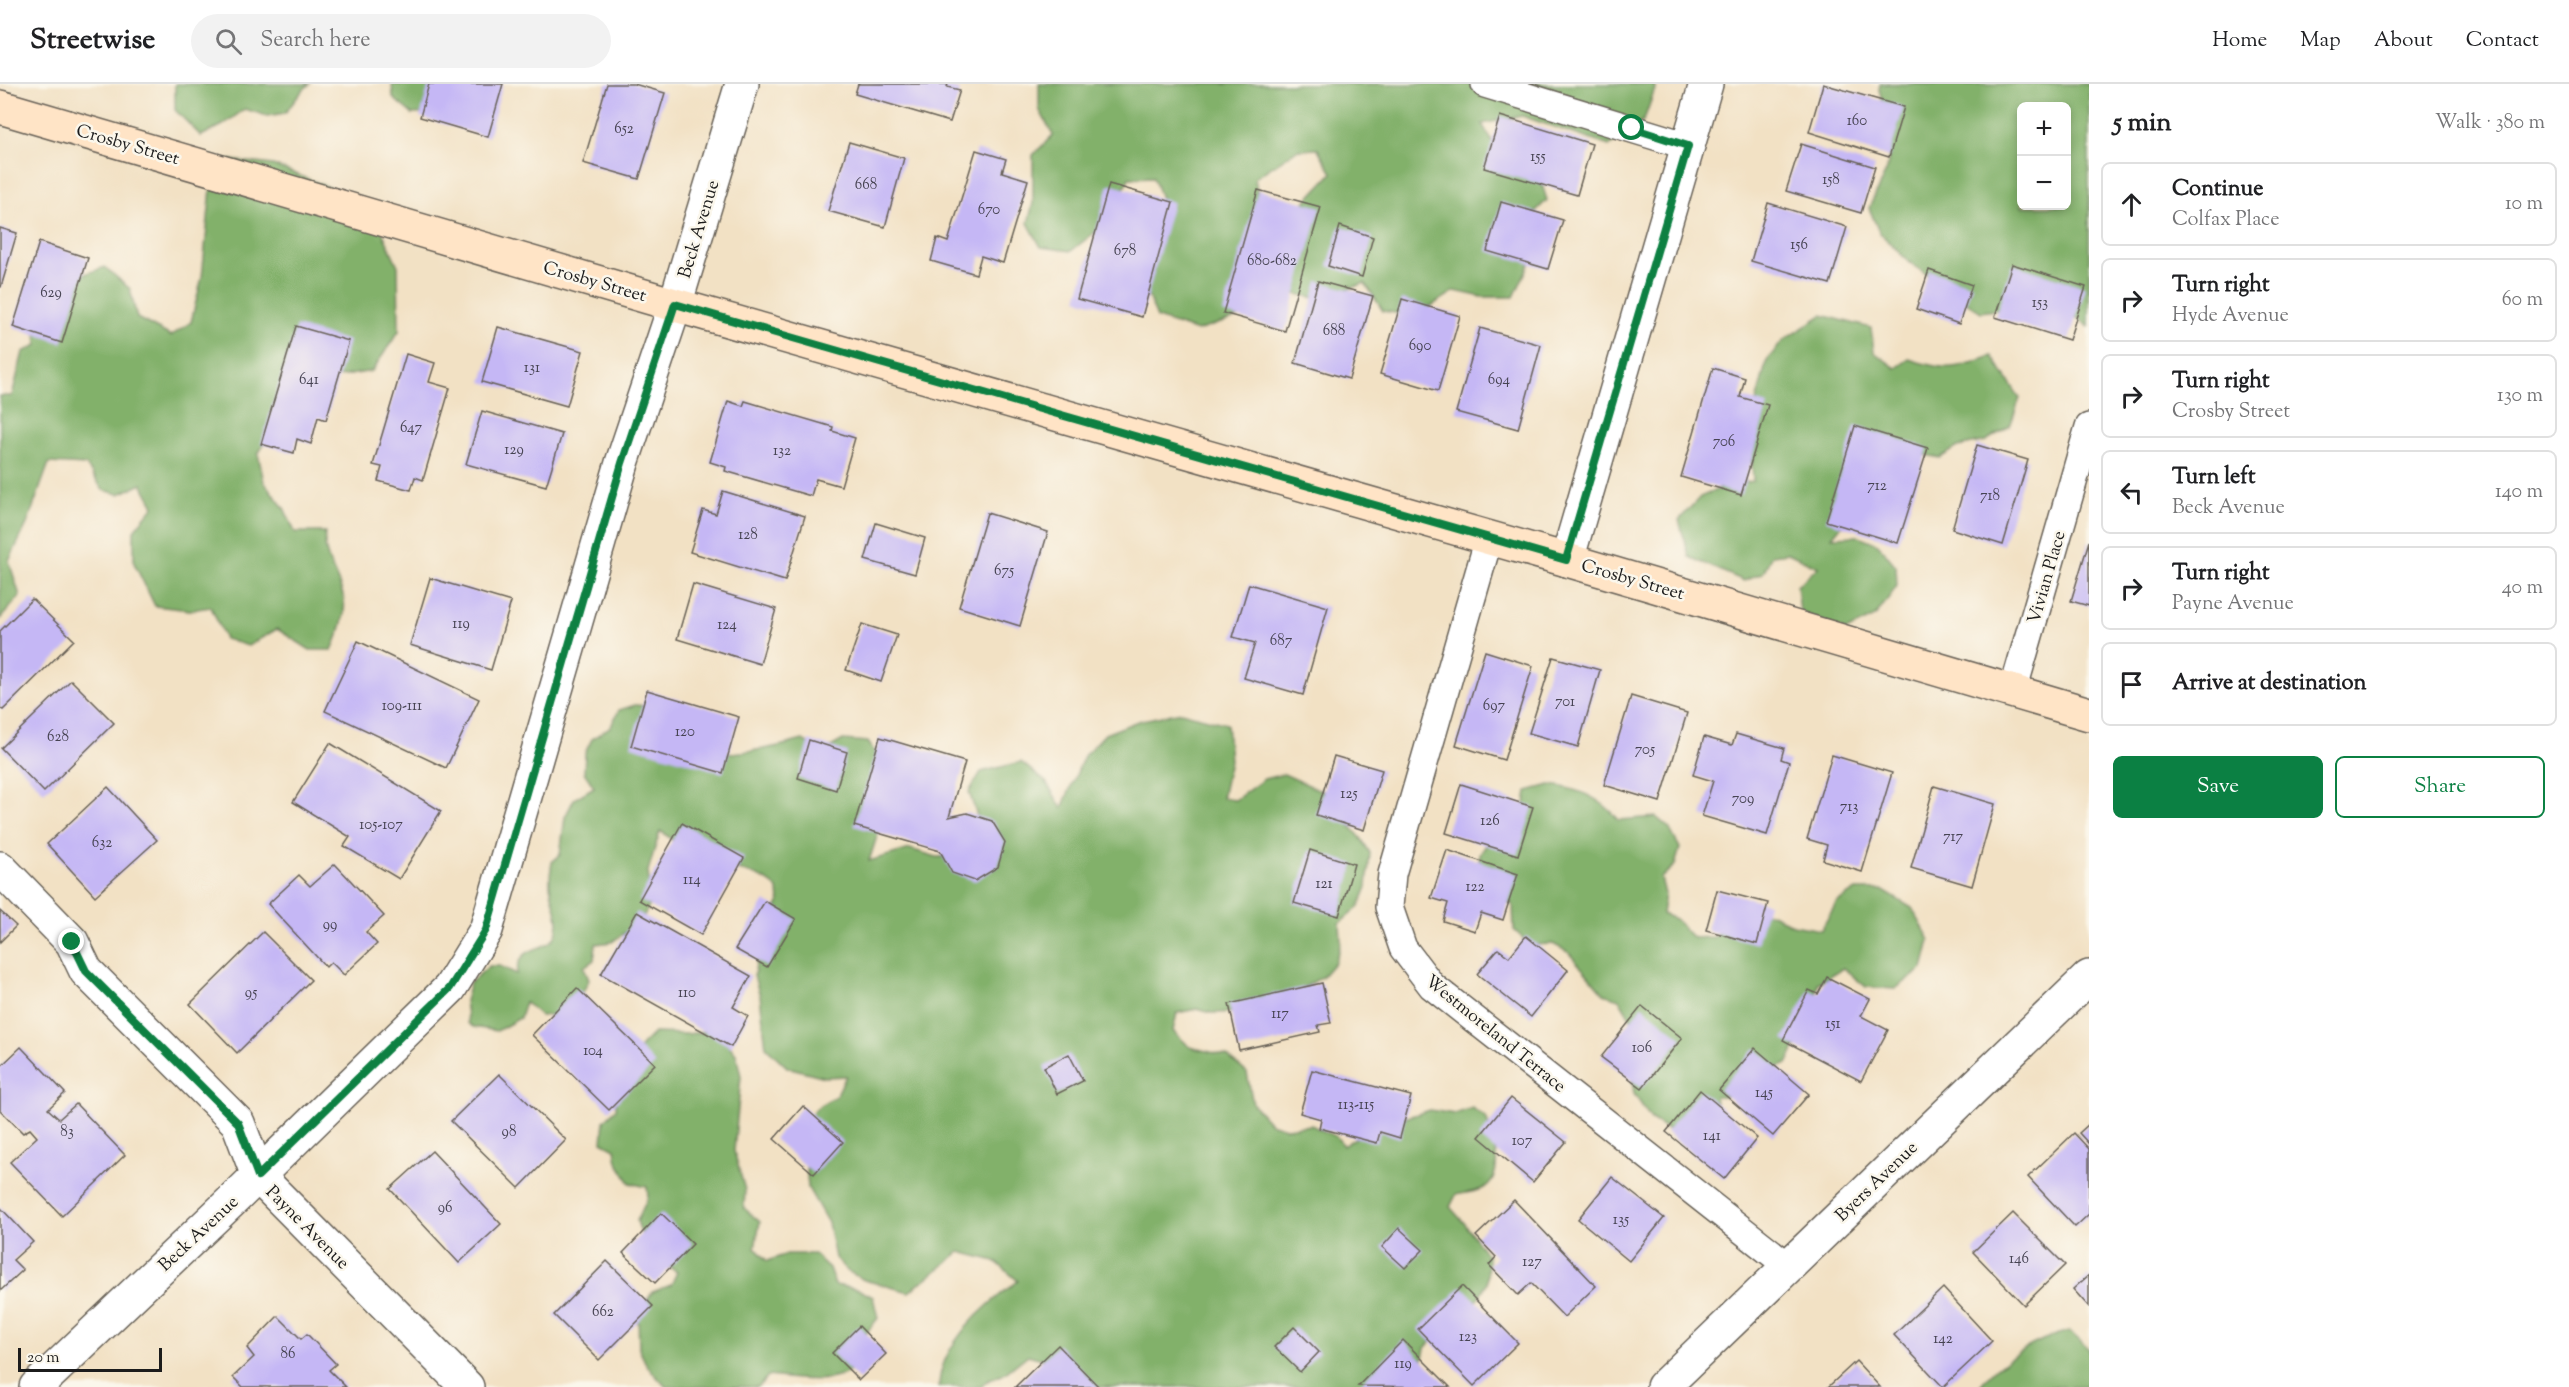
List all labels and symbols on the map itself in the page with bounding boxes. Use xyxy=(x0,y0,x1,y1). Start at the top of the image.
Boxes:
house number: 160 xyxy=(1847,111,1867,132)
route start xyxy=(1618,114,1644,140)
street label: Crosby Street xyxy=(73,119,182,173)
house number: 652 xyxy=(614,119,634,140)
house number: 155 xyxy=(1530,147,1546,168)
house number: 158 xyxy=(1822,170,1840,191)
house number: 668 xyxy=(855,175,877,196)
street label: Beck Avenue xyxy=(673,177,727,282)
house number: 670 xyxy=(978,200,1000,221)
house number: 156 xyxy=(1790,235,1808,256)
house number: 678 xyxy=(1114,241,1136,262)
house number: 680-682 xyxy=(1247,251,1297,272)
street label: Crosby Street xyxy=(540,256,649,310)
house number: 629 xyxy=(40,283,62,304)
house number: 153 xyxy=(2032,293,2048,314)
house number: 688 xyxy=(1323,321,1345,342)
house number: 690 xyxy=(1409,336,1431,357)
house number: 131 xyxy=(524,358,540,379)
house number: 641 xyxy=(299,370,319,391)
house number: 694 xyxy=(1488,370,1511,391)
house number: 647 xyxy=(400,418,423,439)
house number: 706 xyxy=(1713,432,1735,453)
house number: 129 xyxy=(504,440,524,461)
house number: 132 xyxy=(773,441,791,462)
house number: 712 xyxy=(1867,476,1887,497)
house number: 718 xyxy=(1980,486,2000,507)
house number: 128 xyxy=(738,525,758,546)
street label: Vivian Place xyxy=(2022,528,2074,627)
street label: Crosby Street xyxy=(1578,554,1687,608)
house number: 675 xyxy=(994,561,1014,582)
house number: 119 xyxy=(452,614,470,635)
house number: 124 xyxy=(717,615,737,636)
house number: 687 xyxy=(1270,631,1293,652)
house number: 701 xyxy=(1555,692,1575,713)
house number: 109-111 xyxy=(382,696,422,717)
house number: 697 xyxy=(1483,696,1506,717)
house number: 120 xyxy=(675,722,695,743)
house number: 628 xyxy=(47,727,69,748)
house number: 705 xyxy=(1635,740,1655,761)
house number: 125 xyxy=(1340,784,1358,805)
house number: 709 xyxy=(1732,789,1754,810)
house number: 713 xyxy=(1840,797,1858,818)
house number: 126 xyxy=(1480,811,1500,832)
house number: 105-107 xyxy=(359,815,403,836)
house number: 717 xyxy=(1943,827,1964,848)
house number: 632 xyxy=(92,833,112,854)
house number: 114 xyxy=(683,870,701,891)
house number: 121 xyxy=(1315,874,1333,895)
house number: 122 xyxy=(1465,877,1485,898)
house number: 99 xyxy=(323,915,337,936)
route end xyxy=(58,928,84,954)
street label: Westmoreland Terrace xyxy=(1419,969,1571,1100)
house number: 95 xyxy=(245,983,257,1004)
house number: 110 xyxy=(678,983,696,1004)
house number: 117 xyxy=(1271,1004,1289,1025)
house number: 151 xyxy=(1825,1014,1841,1035)
house number: 106 xyxy=(1632,1038,1652,1059)
house number: 104 xyxy=(583,1041,603,1062)
house number: 145 xyxy=(1755,1083,1773,1104)
house number: 113-115 xyxy=(1338,1095,1374,1116)
house number: 83 xyxy=(60,1122,74,1143)
house number: 98 xyxy=(502,1122,516,1143)
house number: 141 xyxy=(1703,1126,1721,1147)
house number: 107 xyxy=(1512,1131,1533,1152)
street label: Byers Avenue xyxy=(1830,1136,1925,1229)
street label: Payne Avenue xyxy=(259,1180,355,1276)
street label: Beck Avenue xyxy=(153,1190,245,1279)
house number: 96 xyxy=(438,1198,452,1219)
house number: 135 xyxy=(1613,1210,1629,1231)
house number: 146 xyxy=(2009,1249,2029,1270)
house number: 127 xyxy=(1522,1252,1542,1273)
house number: 662 xyxy=(592,1302,614,1323)
house number: 123 xyxy=(1459,1327,1477,1348)
house number: 142 xyxy=(1933,1329,1953,1350)
house number: 86 xyxy=(281,1344,295,1365)
scale bar xyxy=(18,1345,162,1372)
house number: 119 xyxy=(1394,1354,1412,1375)

